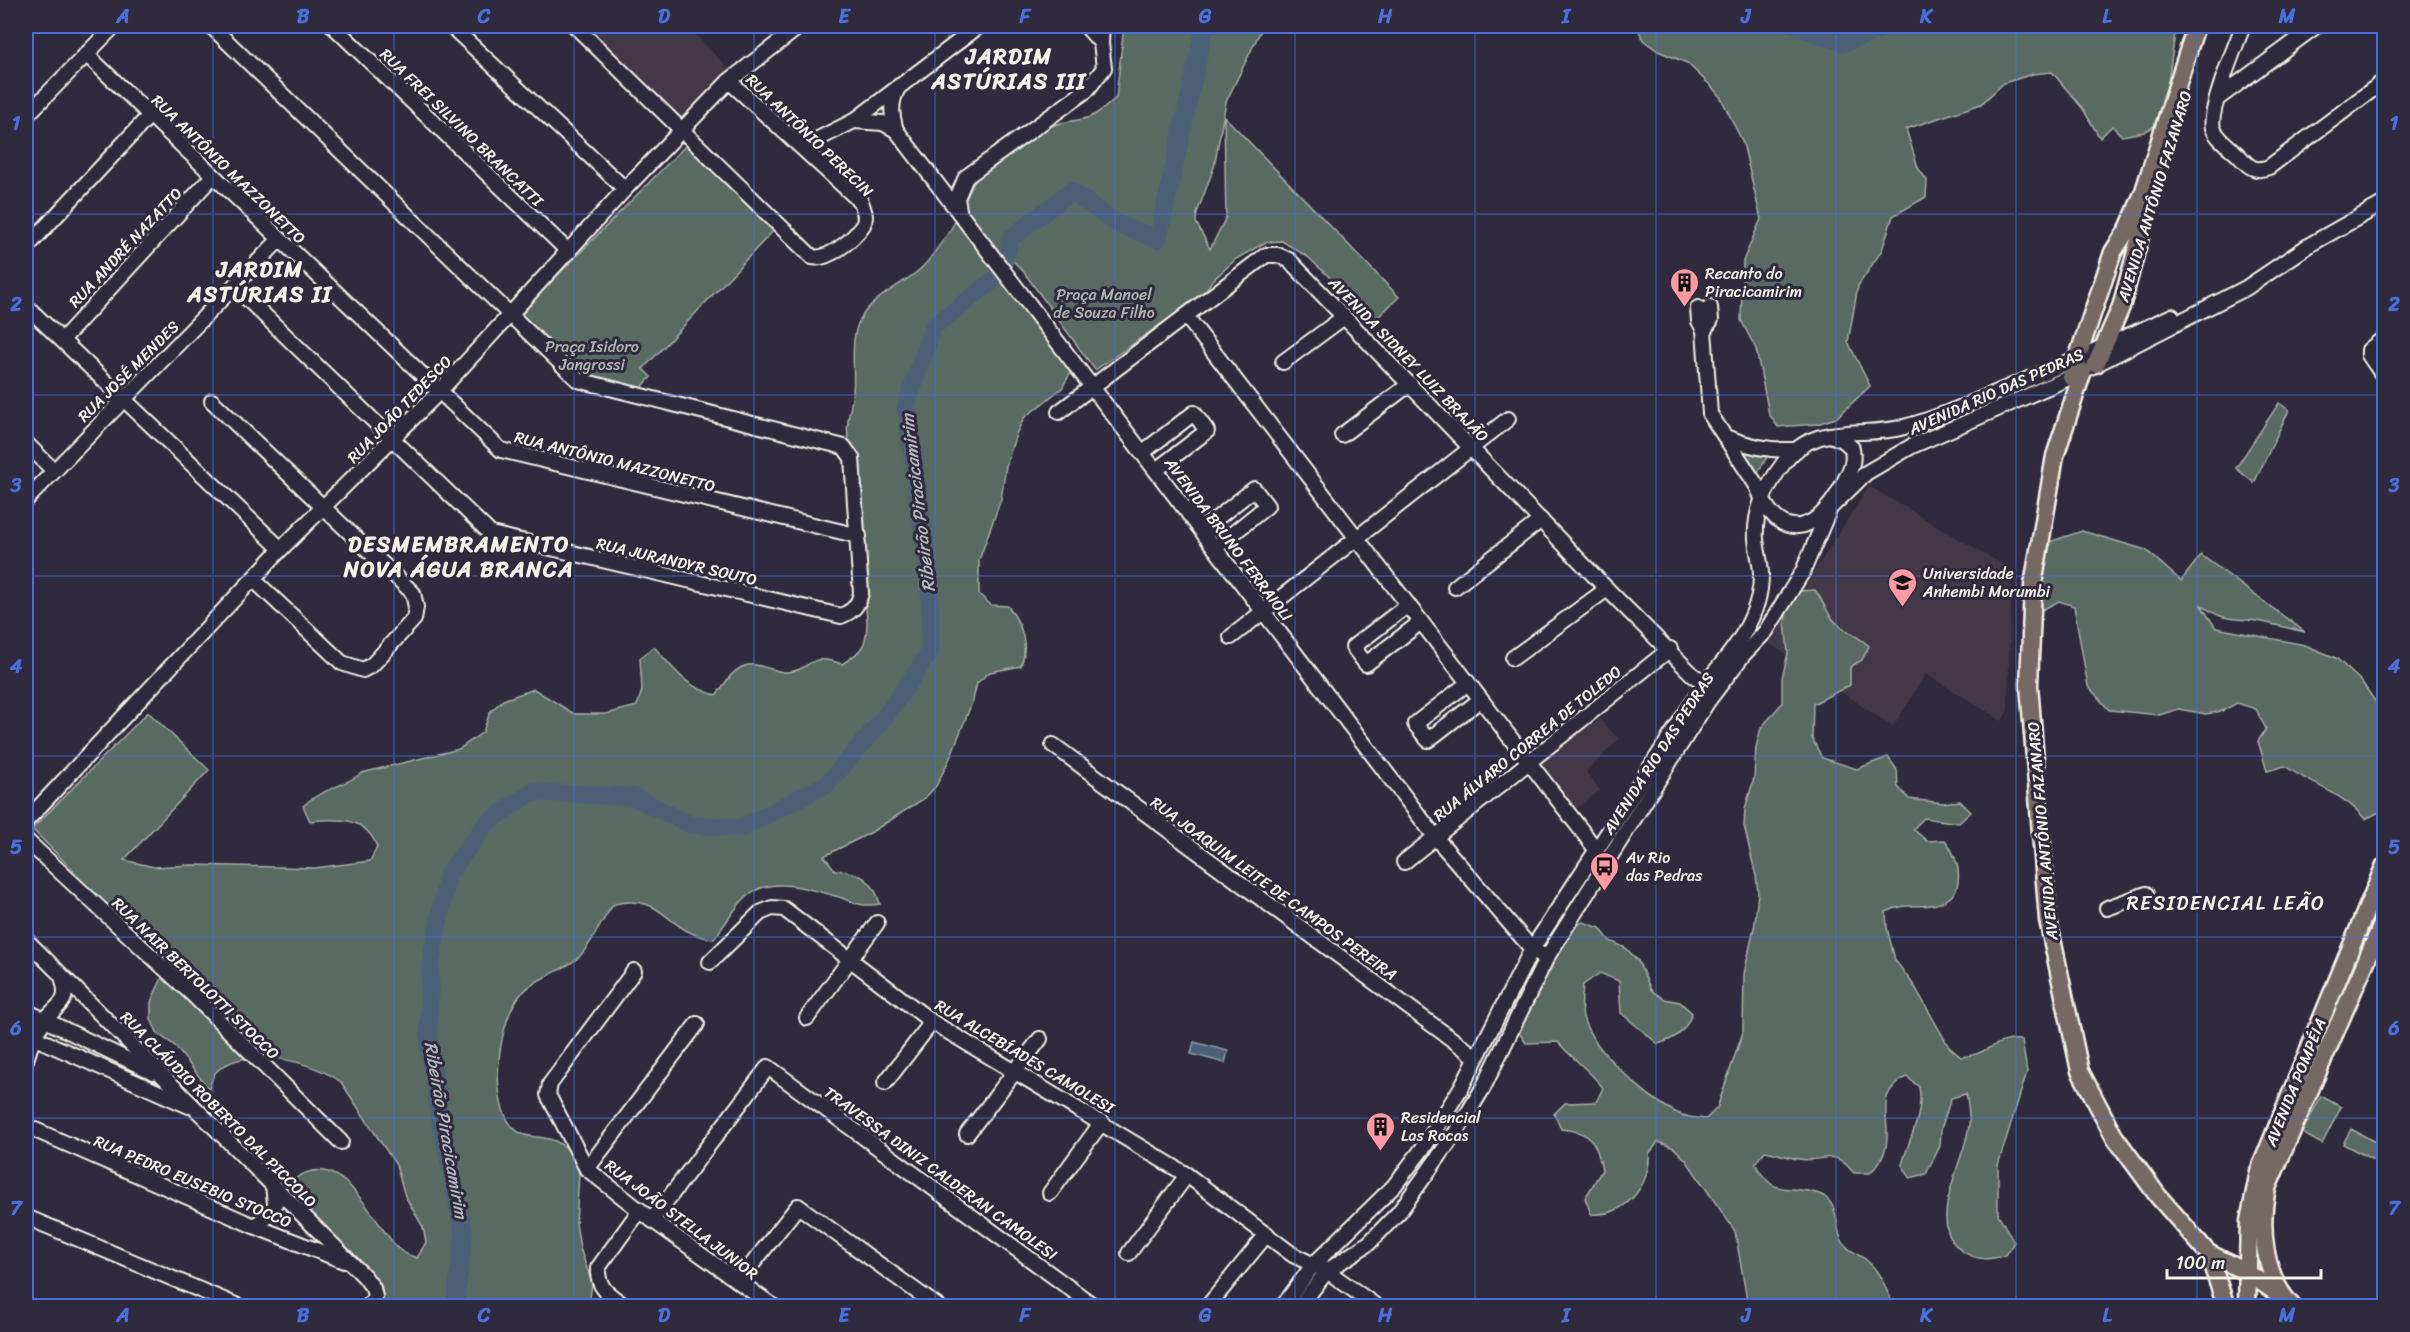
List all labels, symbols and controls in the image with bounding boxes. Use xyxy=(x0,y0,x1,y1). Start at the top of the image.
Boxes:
text: A xyxy=(115,0,130,34)
text: B xyxy=(297,0,310,34)
text: C xyxy=(477,0,491,34)
text: D xyxy=(658,0,671,34)
text: E xyxy=(838,0,851,34)
text: F xyxy=(1019,0,1032,34)
text: G xyxy=(1198,0,1212,34)
text: H xyxy=(1377,0,1393,34)
text: I xyxy=(1561,0,1572,34)
text: J xyxy=(1740,0,1752,34)
text: K xyxy=(1919,0,1934,34)
text: L xyxy=(2102,0,2112,34)
text: M xyxy=(2278,0,2296,34)
district label: JARDIM ASTÚRIAS III xyxy=(930,37,1087,101)
street label: RUA FREI SILVINO BRANCATTI xyxy=(373,41,552,215)
street label: RUA ANTÔNIO PERECIN xyxy=(739,66,881,205)
street label: RUA ANTÔNIO MAZZONETTO xyxy=(144,87,313,252)
street label: AVENIDA ANTÔNIO FAZANARO xyxy=(2108,87,2200,306)
text: 1 xyxy=(12,106,21,141)
text: 1 xyxy=(2390,106,2399,141)
street label: RUA ANDRÉ NAZATTO xyxy=(61,180,190,315)
district label: JARDIM ASTÚRIAS II xyxy=(186,250,333,314)
place label: Recanto do Piracicamirim xyxy=(1705,259,1802,306)
building icon: Recanto do Piracicamirim xyxy=(1668,266,1700,308)
street label: AVENIDA SIDNEY LUIZ BRAJÃO xyxy=(1320,269,1496,449)
park label: Praça Manoel de Souza Filho xyxy=(1053,280,1155,327)
text: 2 xyxy=(9,287,22,322)
text: 2 xyxy=(2387,287,2400,322)
street label: RUA JOSÉ MENDES xyxy=(70,313,186,429)
park label: Praça Isidoro Jangrossi xyxy=(545,332,639,379)
street label: AVENIDA RIO DAS PEDRAS xyxy=(1903,340,2089,444)
street label: RUA JOÃO TEDESCO xyxy=(340,348,459,471)
water label: Ribeirão Piracicamirim xyxy=(891,411,945,594)
street label: RUA ANTÔNIO MAZZONETTO xyxy=(511,422,719,501)
street label: AVENIDA BRUNO FERRAIOLI xyxy=(1156,450,1300,628)
text: 3 xyxy=(10,468,22,503)
text: 3 xyxy=(2388,468,2400,503)
district label: DESMEMBRAMENTO NOVA ÁGUA BRANCA xyxy=(343,525,574,589)
street label: RUA JURANDYR SOUTO xyxy=(594,529,760,594)
place label: Universidade Anhembi Morumbi xyxy=(1922,559,2051,606)
school or university icon: Universidade Anhembi Morumbi xyxy=(1886,566,1918,608)
text: 4 xyxy=(9,649,23,684)
text: 4 xyxy=(2387,649,2401,684)
street label: RUA ÁLVARO CORREA DE TOLEDO xyxy=(1426,658,1628,829)
street label: AVENIDA RIO DAS PEDRAS xyxy=(1594,666,1722,841)
street label: AVENIDA ANTÔNIO FAZANARO xyxy=(2018,720,2067,943)
street label: RUA JOAQUIM LEITE DE CAMPOS PEREIRA xyxy=(1144,789,1403,988)
text: 5 xyxy=(10,830,22,865)
text: 5 xyxy=(2388,830,2400,865)
place label: Av Rio das Pedras xyxy=(1625,843,1703,890)
bus stop icon: Av Rio das Pedras xyxy=(1589,850,1621,892)
district label: RESIDENCIAL LEÃO xyxy=(2126,886,2326,921)
street label: RUA NAIR BERTOLOTTI STOCCO xyxy=(105,890,287,1067)
street label: RUA ALCEBÍADES CAMOLESI xyxy=(929,991,1122,1123)
street label: RUA CLÁUDIO ROBERTO DAL PICCOLO xyxy=(113,1004,324,1215)
text: 6 xyxy=(9,1011,22,1046)
text: 6 xyxy=(2387,1011,2400,1046)
street label: AVENIDA POMPÉIA xyxy=(2256,1013,2334,1152)
water label: Ribeirão Piracicamirim xyxy=(415,1039,478,1222)
street label: TRAVESSA DINIZ CALDERAN CAMOLESI xyxy=(818,1078,1064,1268)
place label: Residencial Las Rocas xyxy=(1401,1103,1481,1150)
building icon: Residencial Las Rocas xyxy=(1364,1110,1396,1152)
street label: RUA PEDRO EUSEBIO STOCCO xyxy=(89,1127,296,1236)
street label: RUA JOÃO STELLA JUNIOR xyxy=(598,1152,765,1287)
text: 7 xyxy=(10,1191,23,1226)
text: 7 xyxy=(2388,1191,2401,1226)
scale bar xyxy=(2167,1242,2322,1280)
text: 100 m xyxy=(2176,1247,2225,1279)
text: A xyxy=(115,1298,130,1332)
text: B xyxy=(297,1298,310,1332)
text: C xyxy=(477,1298,491,1332)
text: D xyxy=(658,1298,671,1332)
text: E xyxy=(838,1298,851,1332)
text: F xyxy=(1019,1298,1032,1332)
text: G xyxy=(1198,1298,1212,1332)
text: H xyxy=(1377,1298,1393,1332)
text: I xyxy=(1561,1298,1572,1332)
text: J xyxy=(1740,1298,1752,1332)
text: K xyxy=(1919,1298,1934,1332)
text: L xyxy=(2102,1298,2112,1332)
text: M xyxy=(2278,1298,2296,1332)

